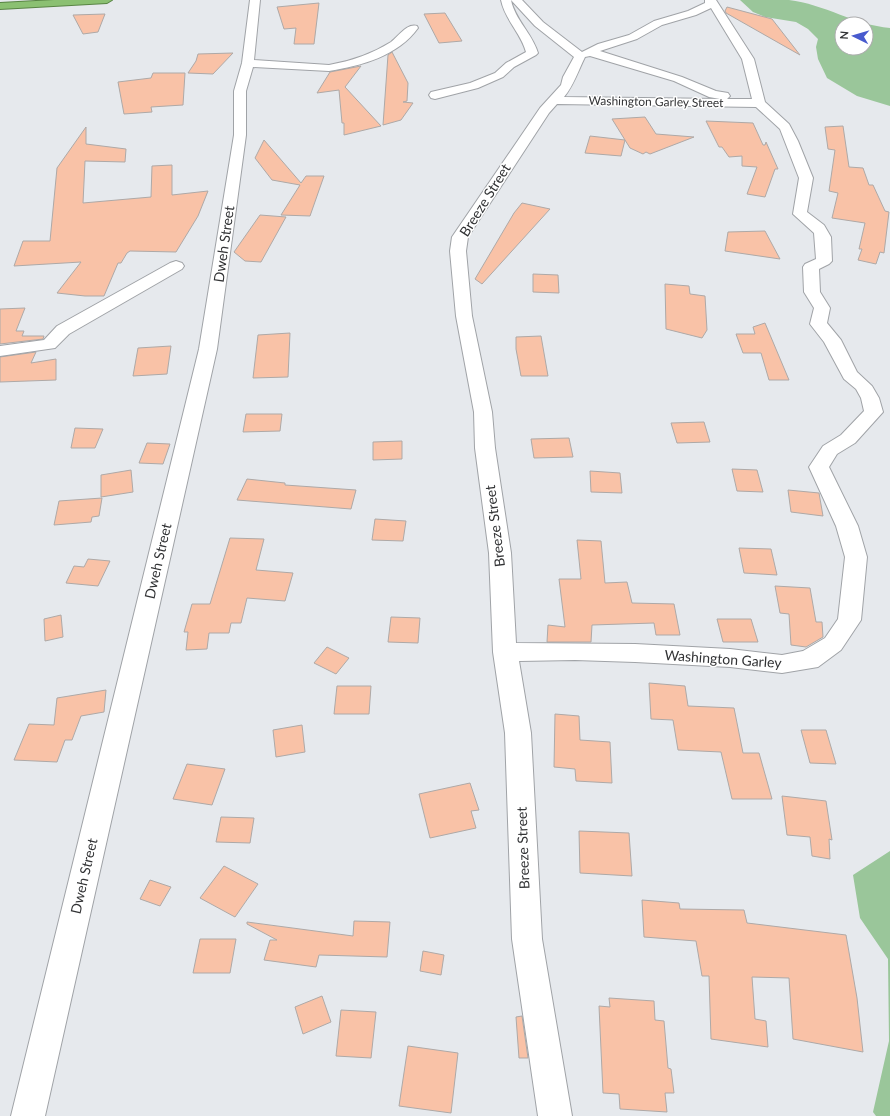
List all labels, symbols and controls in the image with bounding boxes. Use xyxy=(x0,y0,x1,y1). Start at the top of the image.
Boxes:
north arrow xyxy=(834,16,874,56)
text: N xyxy=(837,30,850,40)
street label: Washington Garley Street xyxy=(588,93,724,110)
street label: Breeze Street xyxy=(456,160,514,239)
street label: Dweh Street xyxy=(210,205,237,283)
street label: Breeze Street xyxy=(481,484,508,568)
street label: Dweh Street xyxy=(141,521,174,600)
street label: Washington Garley xyxy=(664,646,783,671)
street label: Breeze Street xyxy=(513,806,532,890)
street label: Dweh Street xyxy=(67,836,100,915)

